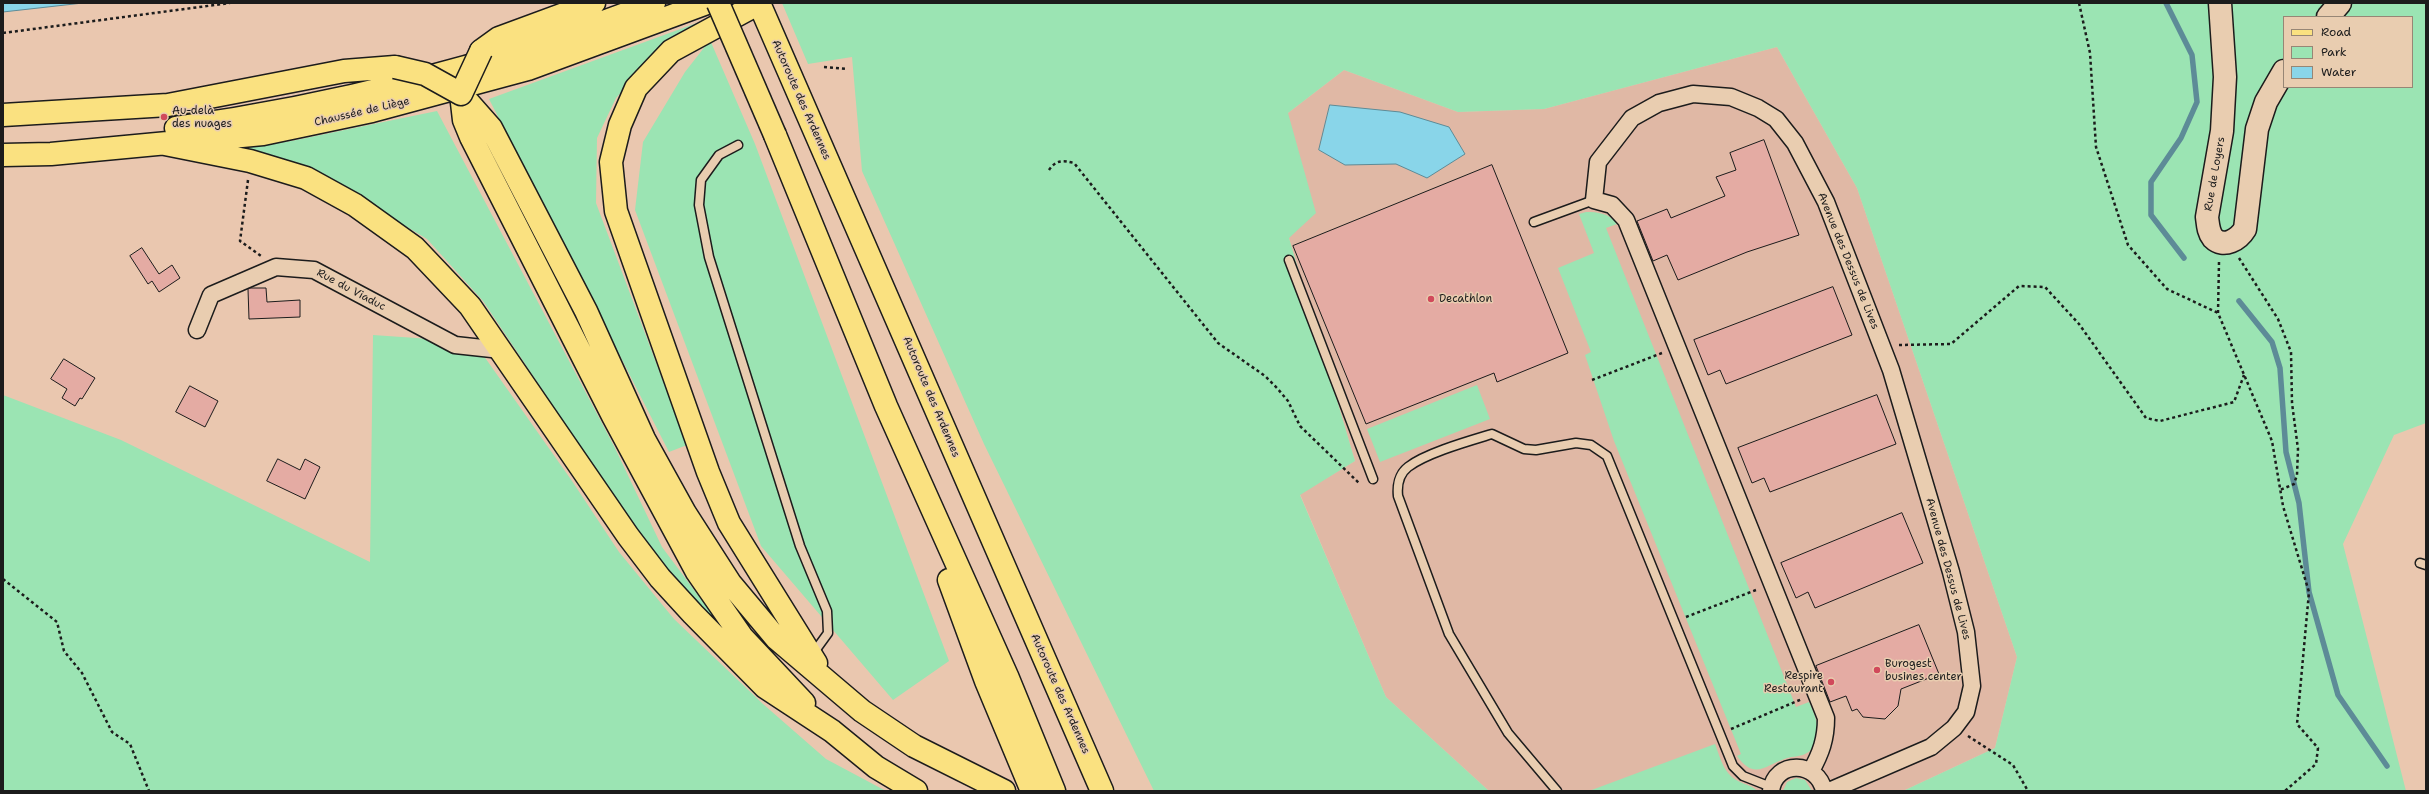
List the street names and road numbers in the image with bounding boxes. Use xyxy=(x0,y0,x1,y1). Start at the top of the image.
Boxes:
street label: Autoroute des Ardennes xyxy=(769,38,833,162)
street label: Chaussée de Liège xyxy=(313,95,411,129)
street label: Rue de Loyers xyxy=(2202,136,2228,212)
street label: Avenue des Dessus de Lives xyxy=(1814,191,1882,331)
street label: Rue du Viaduc xyxy=(314,266,388,314)
street label: Autoroute des Ardennes xyxy=(900,335,962,459)
street label: Avenue des Dessus de Lives xyxy=(1923,497,1973,641)
street label: Autoroute des Ardennes xyxy=(1028,632,1092,756)

